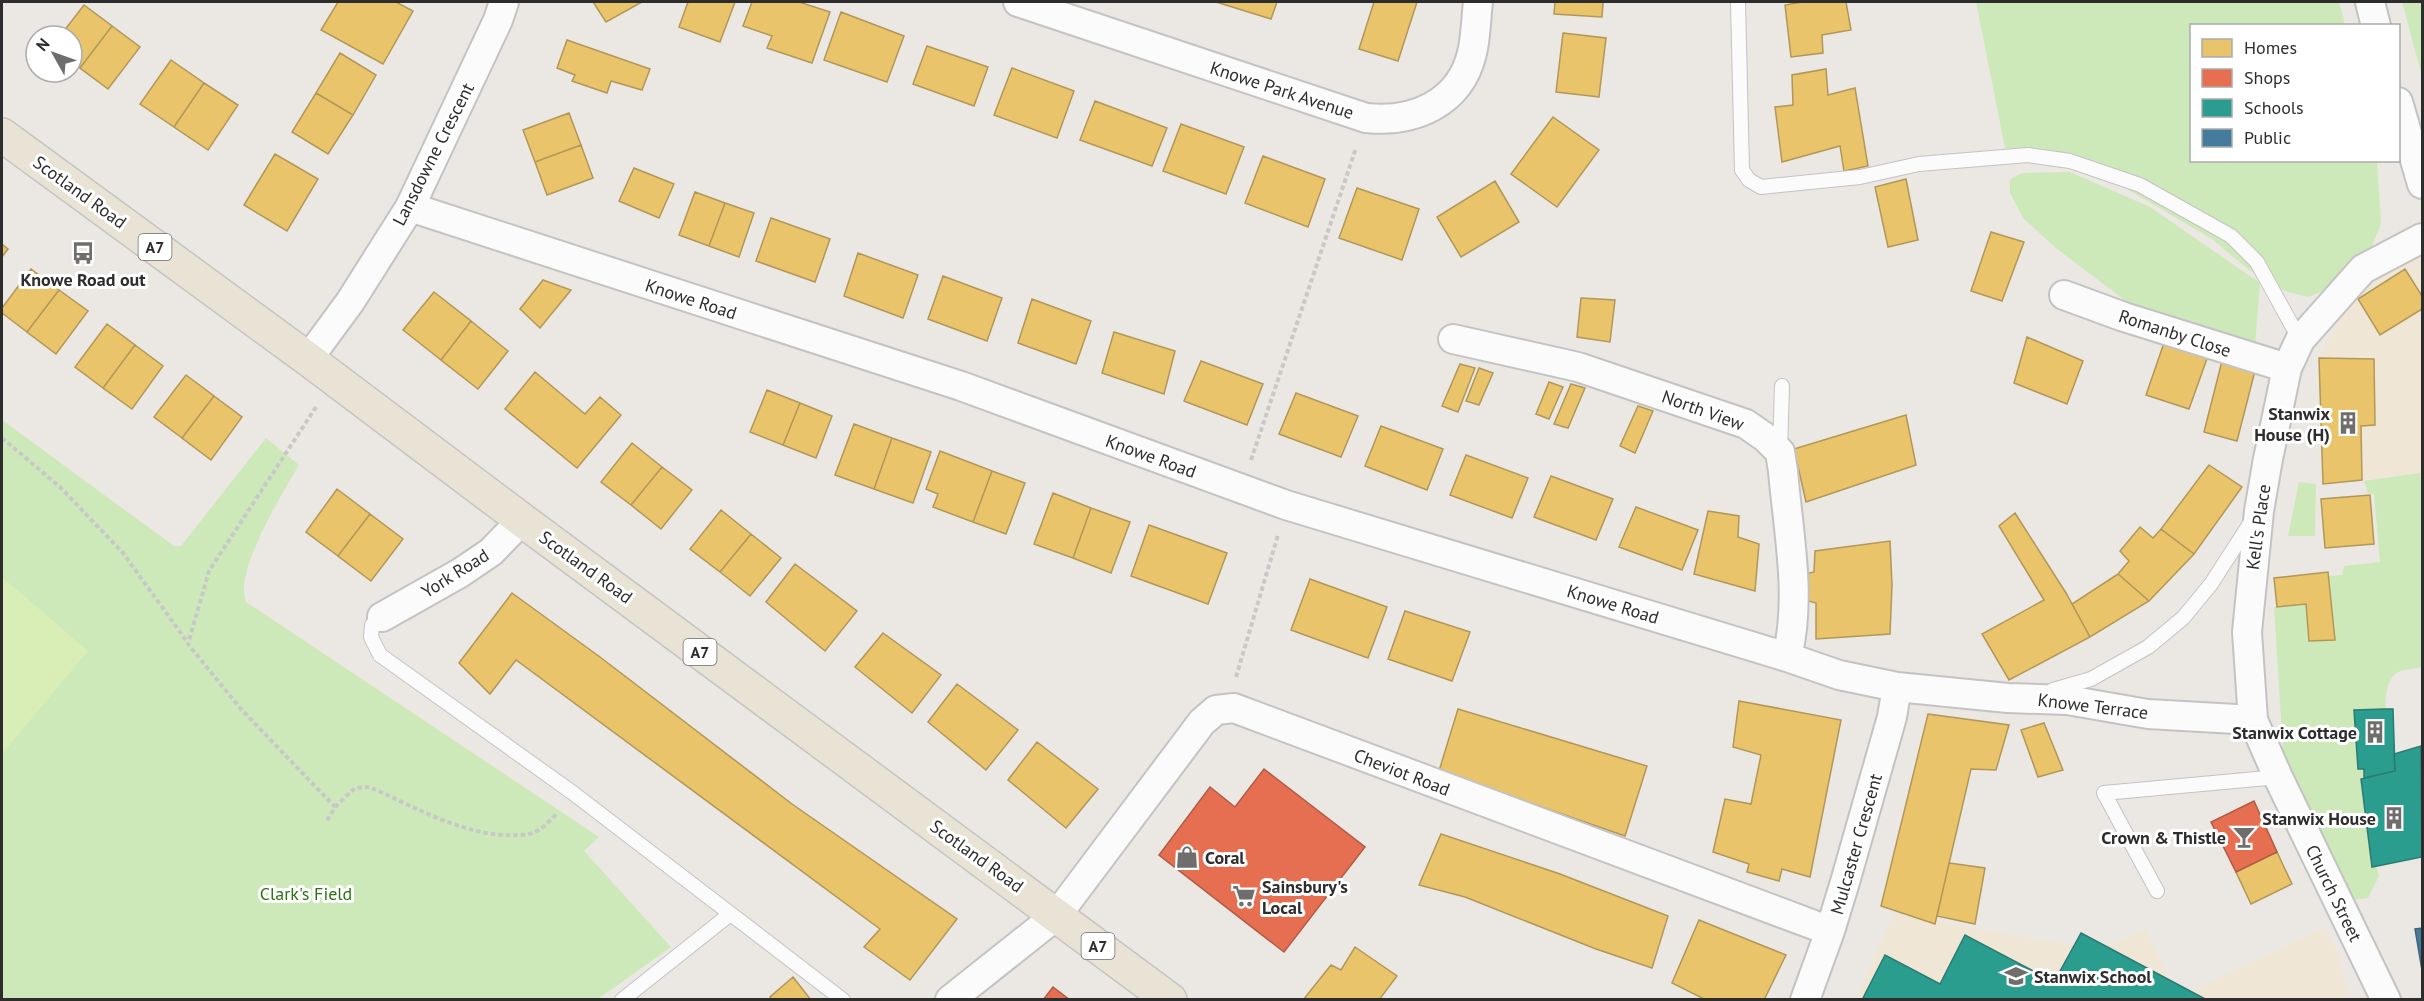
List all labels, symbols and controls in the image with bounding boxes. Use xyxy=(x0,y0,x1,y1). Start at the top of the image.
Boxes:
north arrow xyxy=(24,24,84,84)
legend xyxy=(2190,24,2400,162)
text: N xyxy=(31,34,54,55)
text: Homes xyxy=(2244,36,2297,59)
street label: Knowe Park Avenue xyxy=(1207,56,1357,124)
text: Shops xyxy=(2244,66,2290,89)
street label: Lansdowne Crescent xyxy=(387,79,479,229)
text: Schools xyxy=(2244,96,2304,119)
text: Public xyxy=(2244,126,2291,149)
street label: Scotland Road xyxy=(29,150,131,234)
road number: A7 xyxy=(138,234,172,260)
bus stop icon: Knowe Road out xyxy=(70,240,96,266)
place label: Knowe Road out xyxy=(20,268,146,291)
street label: Knowe Road xyxy=(642,273,740,325)
street label: Romanby Close xyxy=(2116,304,2234,362)
street label: North View xyxy=(1659,385,1748,436)
place label: Stanwix House (H) xyxy=(2254,402,2331,446)
building icon: Stanwix House (H) xyxy=(2335,410,2361,436)
street label: Knowe Road xyxy=(1102,429,1200,483)
street label: Kell's Place xyxy=(2241,483,2275,571)
street label: Scotland Road xyxy=(535,525,637,609)
street label: York Road xyxy=(417,543,493,603)
street label: Knowe Road xyxy=(1564,579,1662,629)
road number: A7 xyxy=(684,639,716,665)
street label: Knowe Terrace xyxy=(2036,688,2150,724)
building icon: Stanwix Cottage xyxy=(2362,719,2388,745)
place label: Stanwix Cottage xyxy=(2232,721,2357,744)
street label: Cheviot Road xyxy=(1351,743,1453,801)
street label: Mulcaster Crescent xyxy=(1825,771,1887,917)
building icon: Stanwix House xyxy=(2381,805,2407,831)
place label: Stanwix House xyxy=(2262,807,2376,830)
street label: Scotland Road xyxy=(926,814,1028,898)
bar icon: Crown & Thistle xyxy=(2231,824,2257,850)
place label: Crown & Thistle xyxy=(2101,826,2226,849)
street label: Church Street xyxy=(2301,841,2367,945)
shop icon: Coral xyxy=(1174,844,1200,870)
place label: Coral xyxy=(1205,846,1245,869)
place label: Sainsbury's Local xyxy=(1262,875,1348,919)
park label: Clark's Field xyxy=(260,882,352,905)
supermarket icon: Sainsbury's Local xyxy=(1231,883,1257,909)
road number: A7 xyxy=(1082,933,1114,959)
school or university icon: Stanwix School xyxy=(2003,963,2029,989)
place label: Stanwix School xyxy=(2034,965,2152,988)

